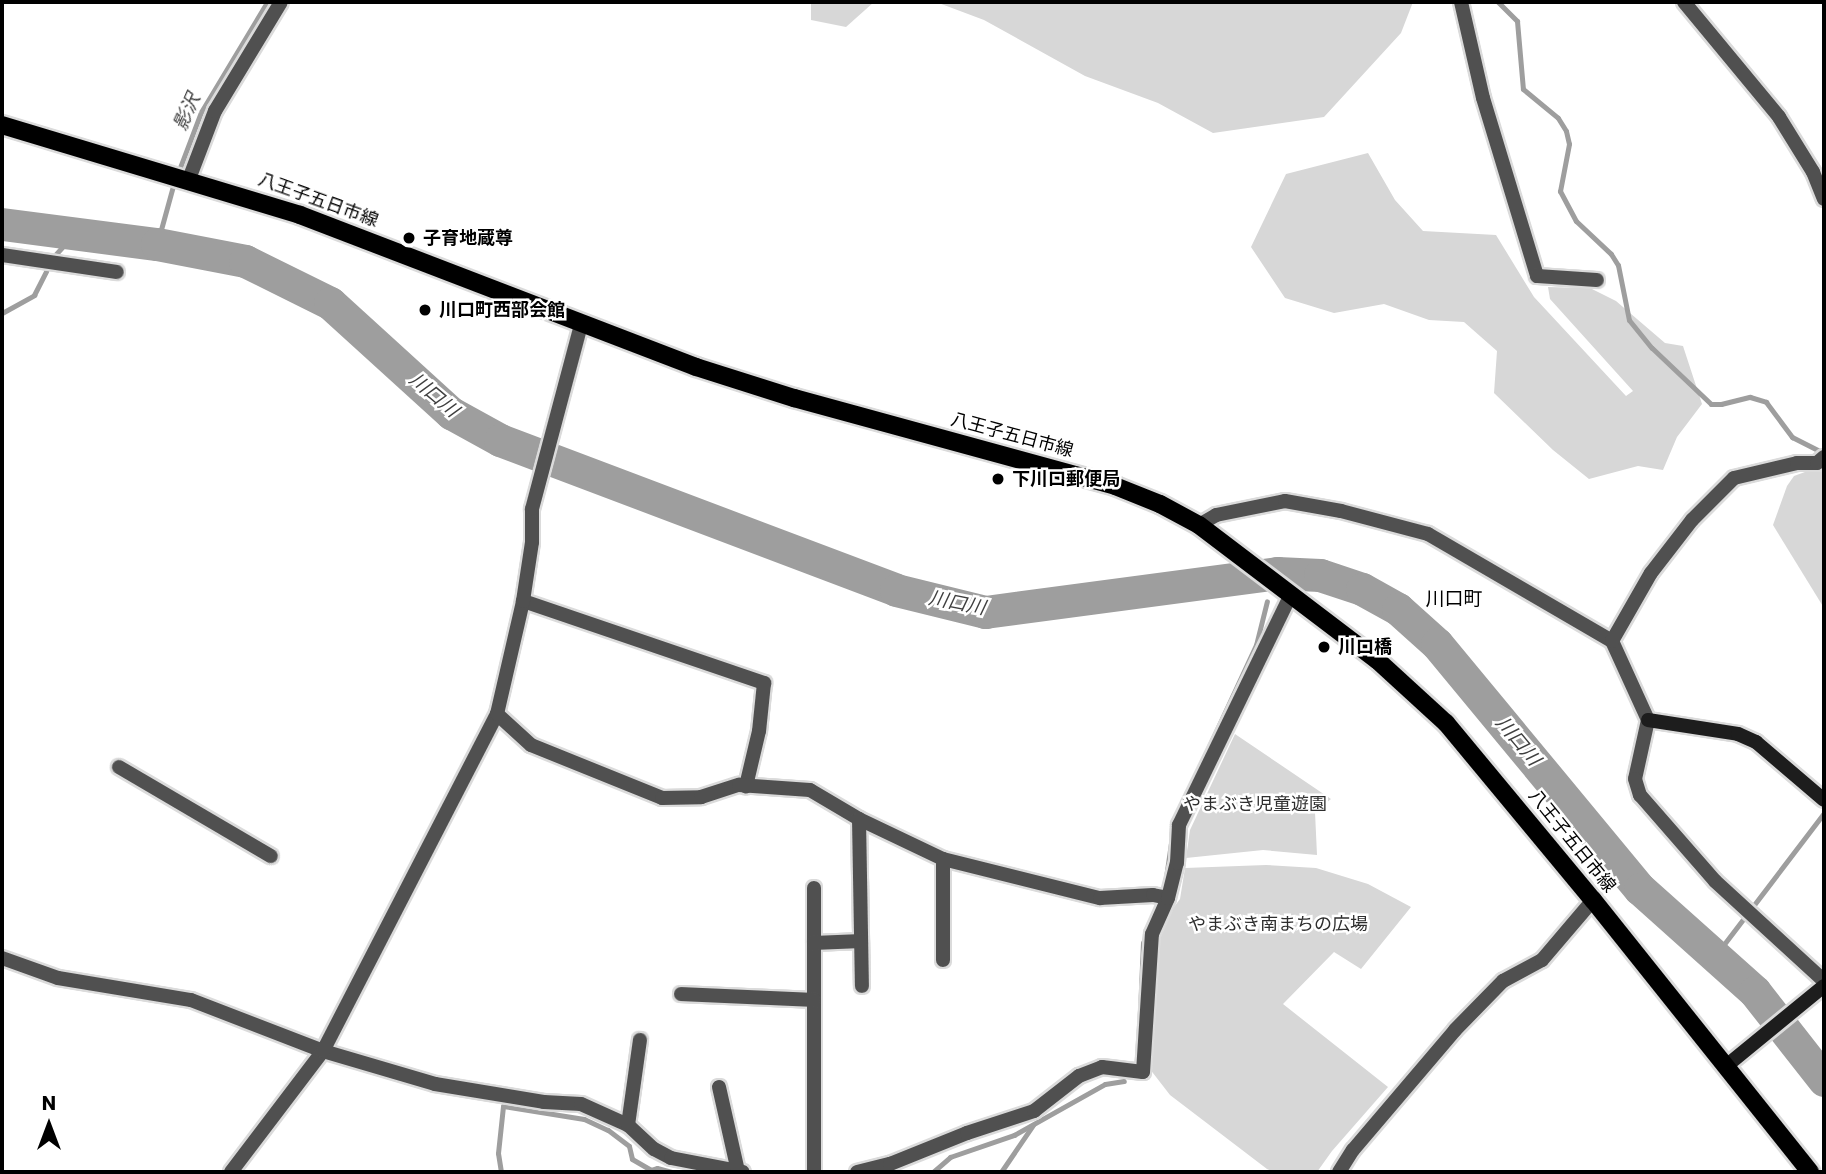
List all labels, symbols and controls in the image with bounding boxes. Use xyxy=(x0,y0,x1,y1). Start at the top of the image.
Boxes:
water label: 影沢 xyxy=(169,90,205,134)
street label: 八王子五日市線 xyxy=(255,168,381,232)
place label: 子育地蔵尊 xyxy=(423,227,513,249)
marker: 子育地蔵尊 xyxy=(401,230,417,246)
place label: 川口町西部会館 xyxy=(439,299,565,321)
marker: 川口町西部会館 xyxy=(417,302,433,318)
water label: 川口川 xyxy=(405,368,463,422)
street label: 八王子五日市線 xyxy=(948,408,1076,462)
place label: 下川口郵便局 xyxy=(1012,468,1120,490)
marker: 下川口郵便局 xyxy=(990,471,1006,487)
water label: 川口川 xyxy=(927,586,987,620)
district label: 川口町 xyxy=(1426,588,1482,610)
place label: 川口橋 xyxy=(1338,636,1392,658)
marker: 川口橋 xyxy=(1316,639,1332,655)
water label: 川口川 xyxy=(1491,712,1545,770)
street label: 八王子五日市線 xyxy=(1524,785,1620,897)
park label: やまぶき児童遊園 xyxy=(1183,793,1327,815)
park label: やまぶき南まちの広場 xyxy=(1188,913,1368,935)
north arrow xyxy=(14,1090,84,1160)
text: N xyxy=(42,1090,56,1117)

